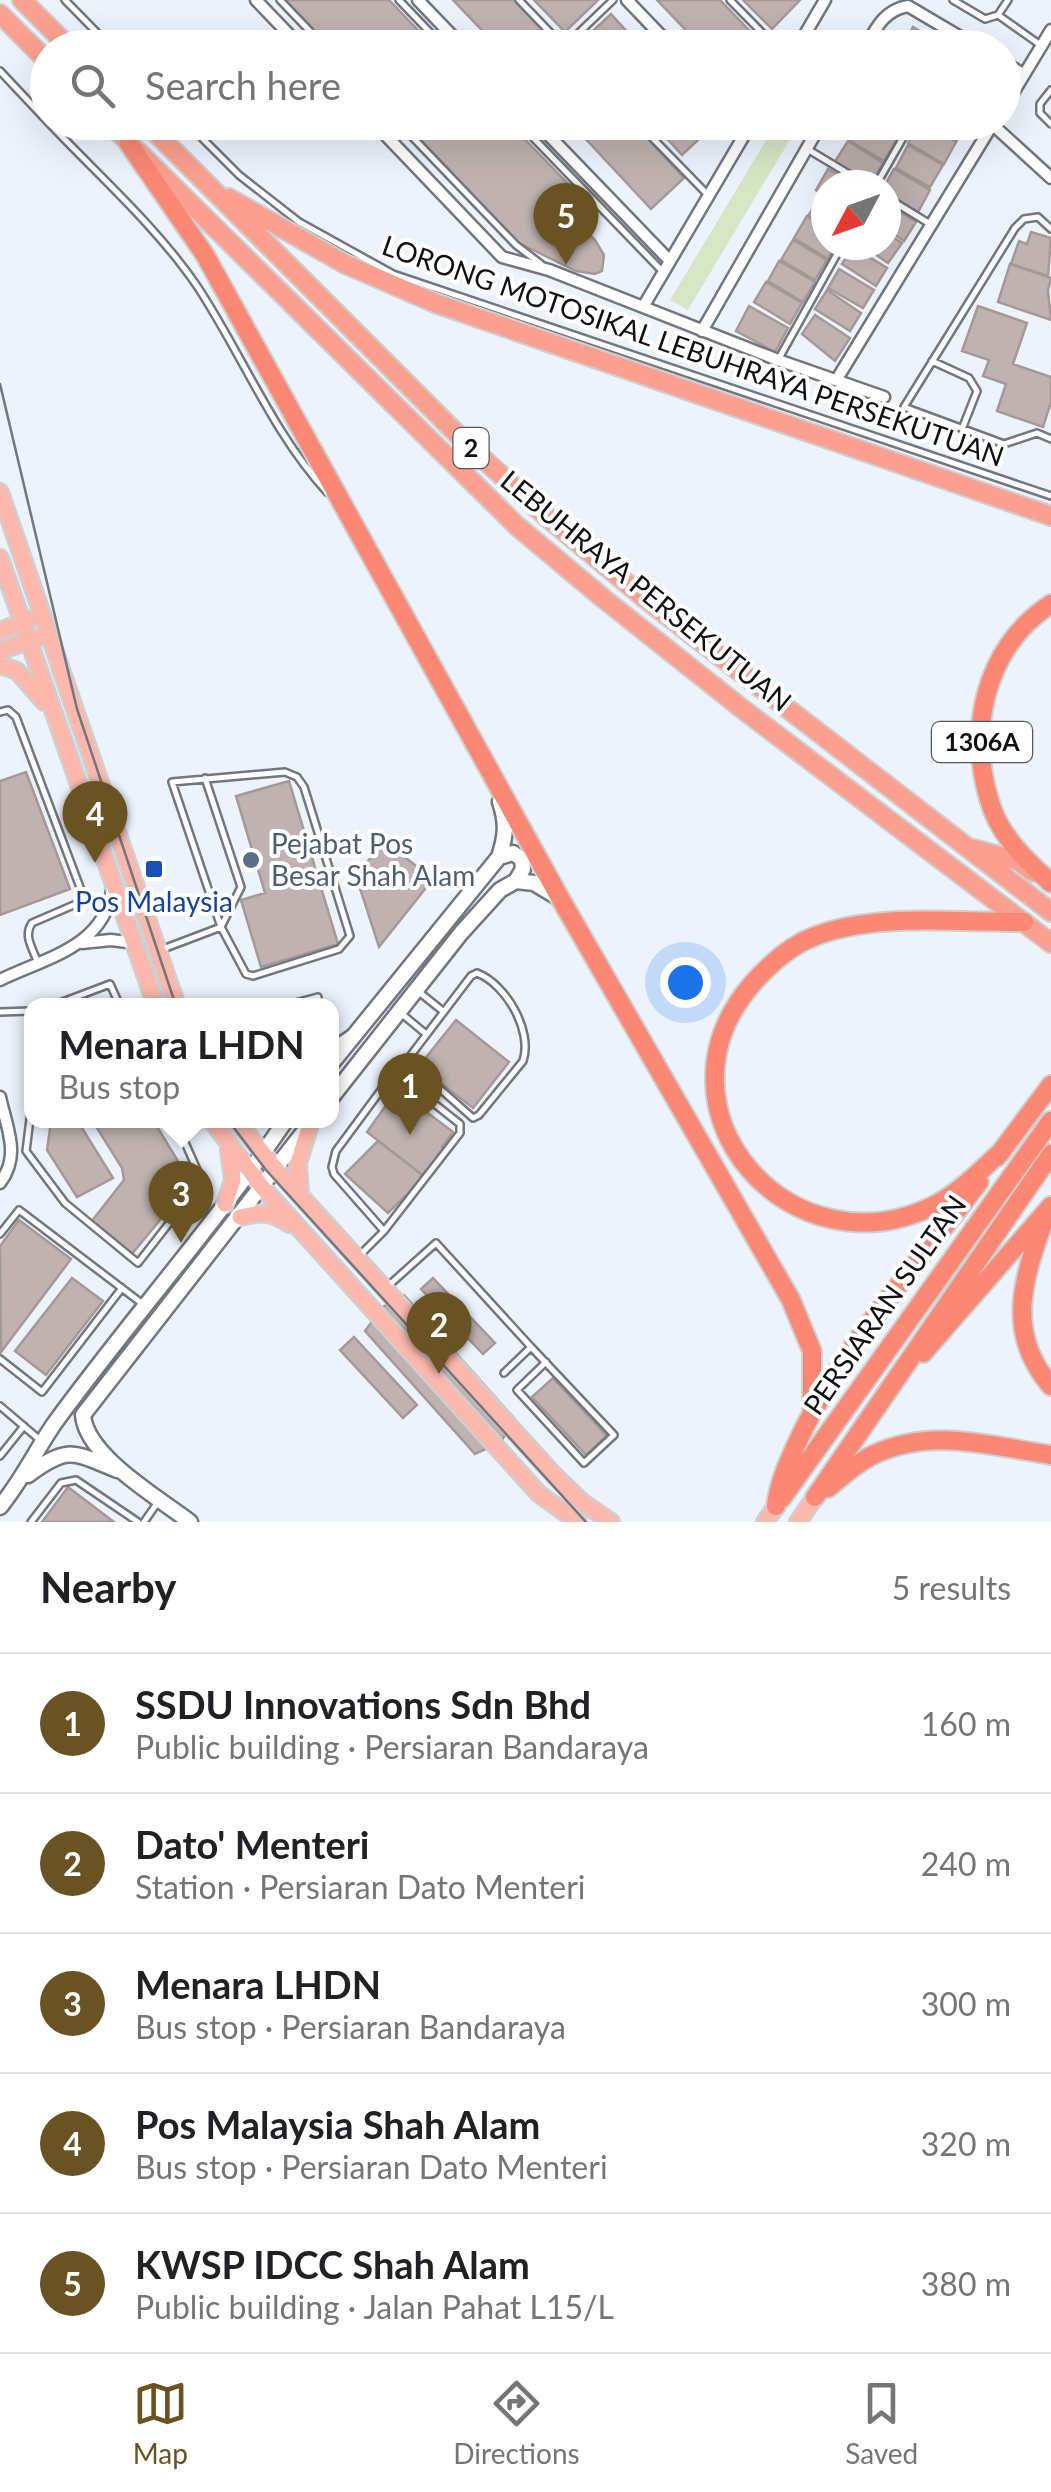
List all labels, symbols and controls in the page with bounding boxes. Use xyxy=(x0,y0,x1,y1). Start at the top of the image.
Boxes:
search box xyxy=(30,30,1021,140)
icon: search xyxy=(65,58,120,113)
text: Search here xyxy=(145,62,341,108)
north arrow xyxy=(811,170,901,260)
pin: 5 xyxy=(534,182,598,265)
street label: LORONG MOTOSIKAL LEBUHRAYA PERSEKUTUAN xyxy=(378,227,1009,473)
road number: 2 xyxy=(454,428,488,468)
street label: LEBUHRAYA PERSEKUTUAN xyxy=(495,463,799,718)
road number: 1306A xyxy=(932,722,1032,762)
pin: 4 xyxy=(62,780,128,863)
place label: Pejabat Pos Besar Shah Alam xyxy=(271,826,475,892)
marker: Pejabat Pos Besar Shah Alam xyxy=(240,849,262,871)
marker: Pos Malaysia xyxy=(143,858,165,880)
place label: Pos Malaysia xyxy=(75,884,233,918)
your location xyxy=(660,957,711,1008)
popup xyxy=(24,998,339,1128)
text: Menara LHDN xyxy=(59,1021,304,1067)
pin: 1 xyxy=(378,1052,442,1135)
text: Bus stop xyxy=(59,1067,180,1106)
pin: 3 xyxy=(148,1160,214,1243)
street label: PERSIARAN SULTAN xyxy=(796,1188,973,1421)
pin: 2 xyxy=(406,1292,472,1374)
text: Nearby xyxy=(40,1562,177,1612)
text: 5 results xyxy=(892,1568,1011,1607)
text: SSDU Innovations Sdn Bhd xyxy=(135,1681,591,1727)
text: 1 xyxy=(63,1704,82,1743)
text: 160 m xyxy=(921,1704,1011,1743)
text: Public building · Persiaran Bandaraya xyxy=(135,1727,649,1766)
text: Dato' Menteri xyxy=(135,1821,370,1867)
text: 2 xyxy=(63,1844,82,1883)
text: 240 m xyxy=(921,1844,1011,1883)
text: Station · Persiaran Dato Menteri xyxy=(135,1867,586,1906)
text: Menara LHDN xyxy=(135,1961,381,2007)
text: 3 xyxy=(63,1984,82,2023)
text: 300 m xyxy=(921,1984,1011,2023)
text: Bus stop · Persiaran Bandaraya xyxy=(135,2007,566,2046)
text: Pos Malaysia Shah Alam xyxy=(135,2101,540,2147)
text: 4 xyxy=(63,2124,82,2163)
text: 320 m xyxy=(921,2124,1011,2163)
text: Bus stop · Persiaran Dato Menteri xyxy=(135,2147,608,2186)
text: KWSP IDCC Shah Alam xyxy=(135,2241,530,2287)
text: 5 xyxy=(63,2264,82,2303)
text: 380 m xyxy=(921,2264,1011,2303)
text: Public building · Jalan Pahat L15/L xyxy=(135,2287,614,2326)
tab: Map xyxy=(133,2376,188,2470)
tab: Directions xyxy=(453,2376,580,2470)
tab: Saved xyxy=(845,2376,918,2470)

